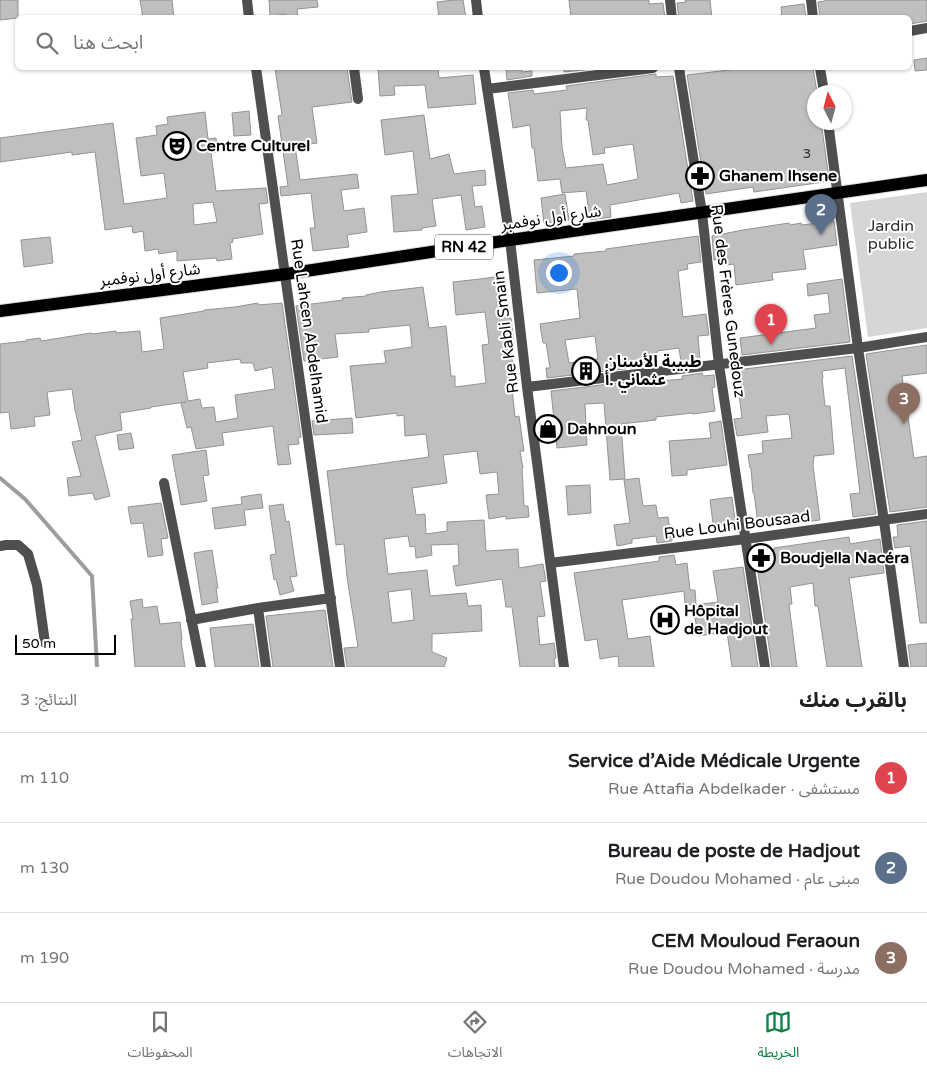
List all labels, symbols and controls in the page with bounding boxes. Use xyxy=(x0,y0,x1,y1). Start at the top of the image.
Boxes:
search box xyxy=(15,15,912,70)
icon: search xyxy=(33,29,61,57)
text: ابحث هنا xyxy=(73,32,143,54)
north arrow xyxy=(807,85,852,130)
theatre icon: Centre Culturel xyxy=(162,131,192,161)
place label: Centre Culturel xyxy=(196,136,310,156)
house number: 3 xyxy=(803,145,811,162)
pharmacy icon: Ghanem Ihsene xyxy=(685,161,715,191)
place label: Ghanem Ihsene xyxy=(719,166,837,186)
pin: 2 xyxy=(805,194,837,235)
street label: شارع أول نوفمبر xyxy=(498,201,603,237)
street label: Rue des Frères Gunedouz xyxy=(706,203,750,399)
park label: Jardin public xyxy=(868,216,914,254)
road number: RN 42 xyxy=(435,234,493,260)
street label: Rue Lahcen Abdelhamid xyxy=(286,237,332,425)
street label: شارع أول نوفمبر xyxy=(97,259,202,293)
your location xyxy=(546,260,572,286)
street label: Rue Kabli Smain xyxy=(489,270,523,394)
pin: 1 xyxy=(755,304,787,345)
place label: طبيبة الأسنان عثماني .أ xyxy=(605,352,702,393)
building icon: طبيبة الأسنان عثماني .أ xyxy=(571,356,601,386)
pin: 3 xyxy=(888,383,920,424)
shop icon: Dahnoun xyxy=(533,414,563,444)
place label: Dahnoun xyxy=(567,419,637,439)
street label: Rue Louhi Bousaad xyxy=(663,506,811,544)
pharmacy icon: Boudjella Nacéra xyxy=(746,543,776,573)
place label: Boudjella Nacéra xyxy=(780,548,909,568)
place label: Hôpital de Hadjout xyxy=(684,601,769,639)
hospital icon: Hôpital de Hadjout xyxy=(650,605,680,635)
scale bar xyxy=(15,632,116,655)
text: 50 m xyxy=(22,635,56,652)
text: بالقرب منك xyxy=(799,688,907,713)
text: النتائج: 3 xyxy=(20,690,77,710)
text: Service d’Aide Médicale Urgente xyxy=(568,750,860,772)
text: 110 m xyxy=(20,768,69,788)
text: 1 xyxy=(886,768,896,788)
text: مستشفى · Rue Attafia Abdelkader xyxy=(608,779,860,799)
text: Bureau de poste de Hadjout xyxy=(608,840,860,862)
text: 130 m xyxy=(20,858,69,878)
text: 2 xyxy=(886,858,896,878)
text: مبنى عام · Rue Doudou Mohamed xyxy=(615,869,860,889)
text: CEM Mouloud Feraoun xyxy=(651,930,860,952)
text: 190 m xyxy=(20,948,69,968)
text: 3 xyxy=(886,948,896,968)
text: مدرسة · Rue Doudou Mohamed xyxy=(628,959,860,979)
tab: المحفوظات xyxy=(128,1008,193,1067)
tab: الاتجاهات xyxy=(448,1008,502,1067)
tab: الخريطة xyxy=(757,1008,799,1067)

